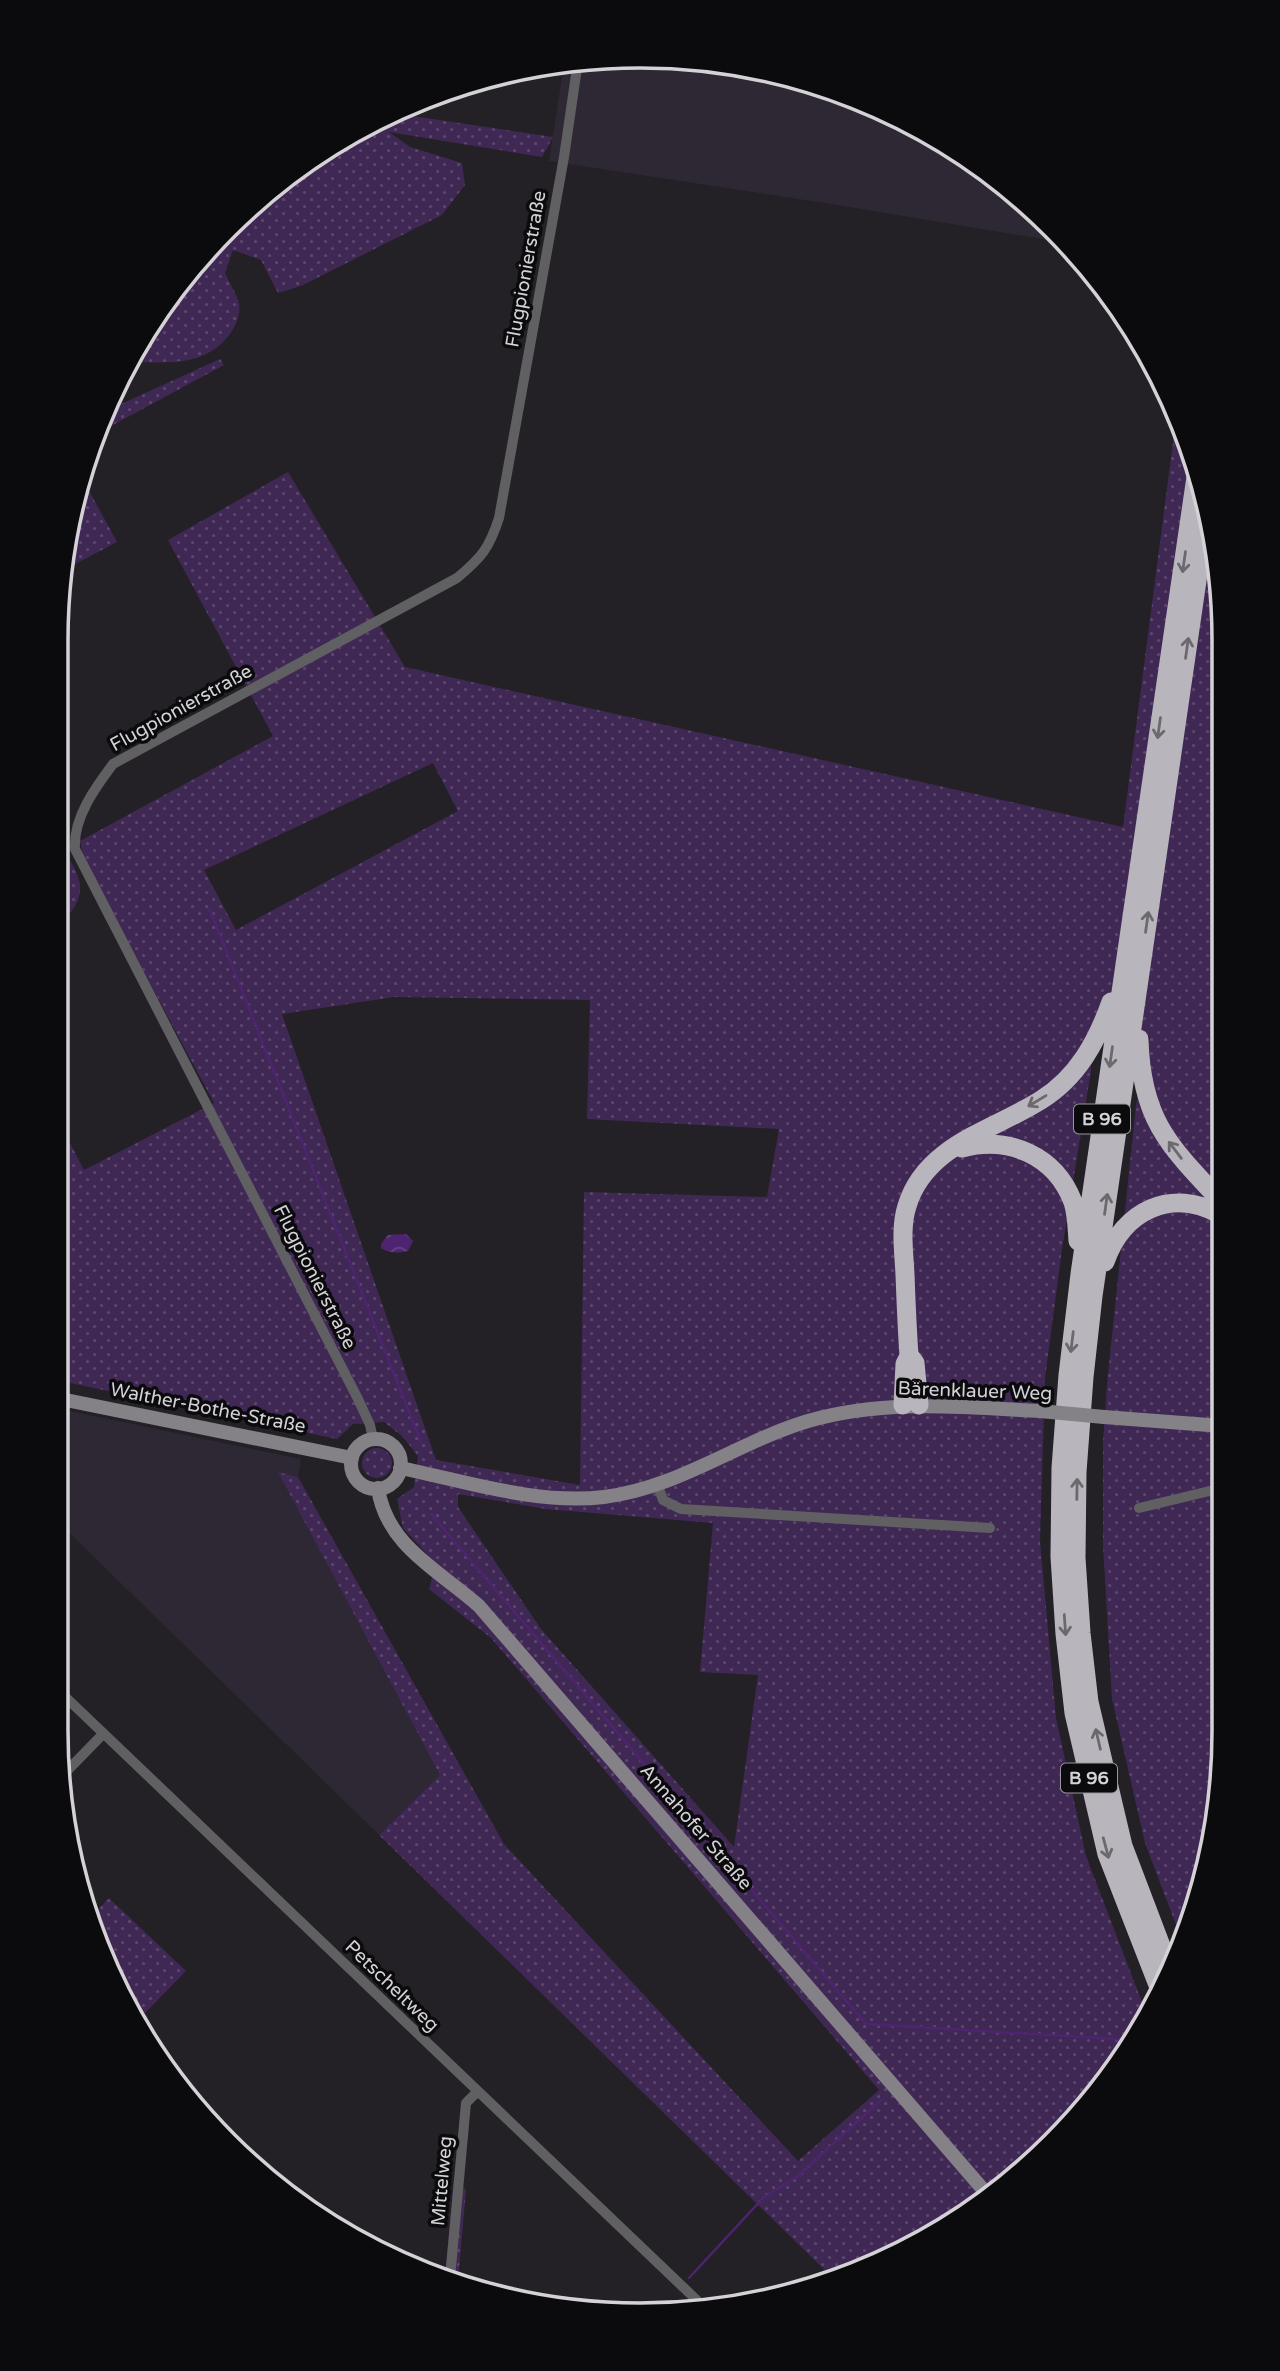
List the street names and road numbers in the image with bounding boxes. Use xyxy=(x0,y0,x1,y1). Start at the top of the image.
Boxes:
street label: Flugpionierstraße xyxy=(501,189,551,349)
street label: Flugpionierstraße xyxy=(106,660,256,756)
road number: B 96 xyxy=(1074,1104,1130,1134)
street label: Flugpionierstraße xyxy=(269,1201,361,1353)
street label: Bärenklauer Weg xyxy=(897,1377,1053,1405)
street label: Walther-Bothe-Straße xyxy=(108,1378,308,1438)
street label: Annahofer Straße xyxy=(635,1760,757,1894)
road number: B 96 xyxy=(1061,1764,1117,1792)
street label: Petscheltweg xyxy=(341,1936,443,2036)
street label: Mittelweg xyxy=(427,2135,457,2227)

